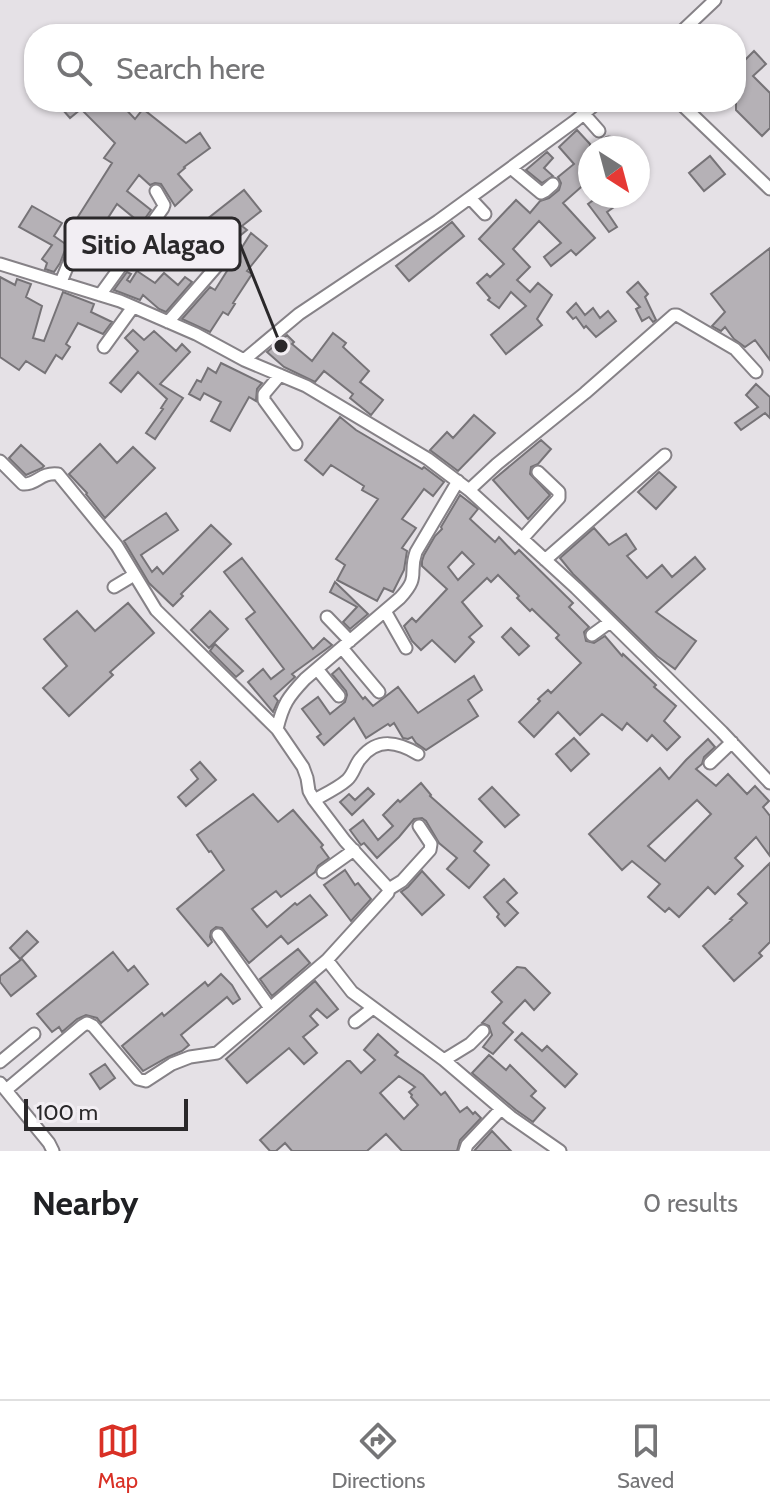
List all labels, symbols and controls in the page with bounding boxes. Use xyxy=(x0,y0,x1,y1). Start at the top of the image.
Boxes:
search box xyxy=(24,24,746,112)
icon: search xyxy=(52,46,96,90)
text: Search here xyxy=(116,50,265,87)
north arrow xyxy=(578,136,650,208)
callout: Sitio Alagao xyxy=(65,218,240,270)
text: Sitio Alagao xyxy=(81,227,225,261)
scale bar xyxy=(24,1095,188,1131)
text: 100 m xyxy=(36,1099,98,1126)
text: Nearby xyxy=(32,1182,139,1224)
text: 0 results xyxy=(643,1187,738,1219)
tab: Map xyxy=(96,1419,140,1494)
tab: Directions xyxy=(331,1419,425,1494)
tab: Saved xyxy=(617,1419,674,1494)

